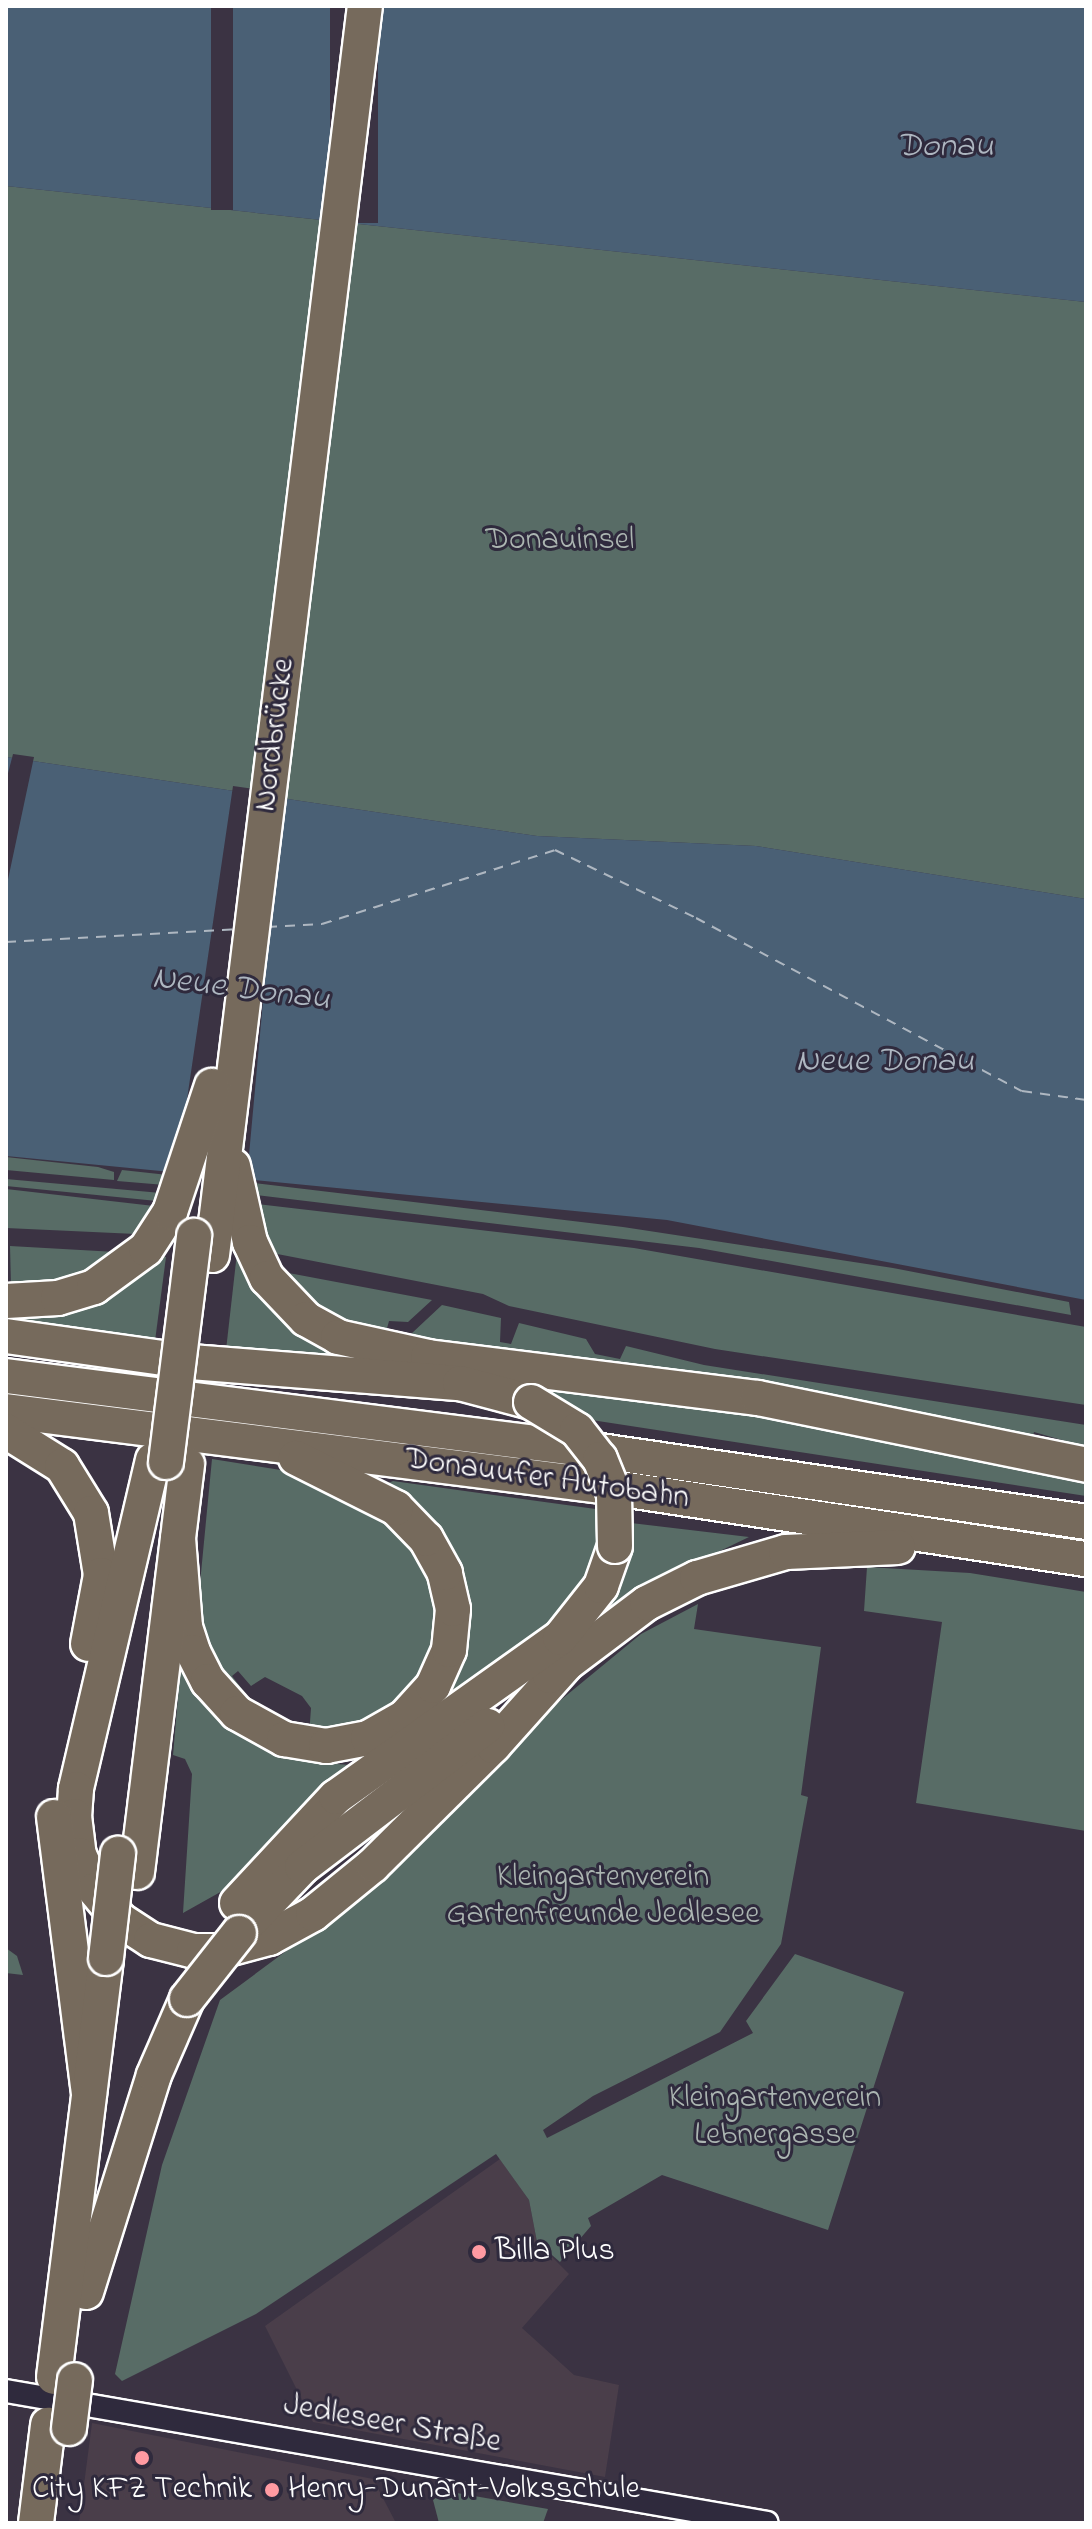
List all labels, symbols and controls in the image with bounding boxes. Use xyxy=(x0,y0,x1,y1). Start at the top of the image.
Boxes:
water label: Donau xyxy=(896,128,994,168)
park label: Donauinsel xyxy=(486,522,634,560)
street label: Nordbrücke xyxy=(248,656,304,814)
water label: Neue Donau xyxy=(150,959,332,1021)
water label: Neue Donau xyxy=(796,1043,974,1083)
street label: Donauufer Autobahn xyxy=(403,1441,691,1519)
park label: Kleingartenverein Gartenfreunde Jedlesee xyxy=(446,1860,760,1935)
park label: Kleingartenverein Lebnergasse xyxy=(669,2081,881,2156)
place label: Billa Plus xyxy=(495,2233,615,2271)
marker: Billa Plus xyxy=(470,2243,488,2261)
street label: Jedleseer Straße xyxy=(280,2387,504,2463)
marker: City KFZ Technik xyxy=(133,2449,151,2467)
place label: City KFZ Technik xyxy=(32,2471,252,2509)
place label: Henry-Dunant-Volksschule xyxy=(288,2471,640,2509)
marker: Henry-Dunant-Volksschule xyxy=(263,2481,281,2499)

